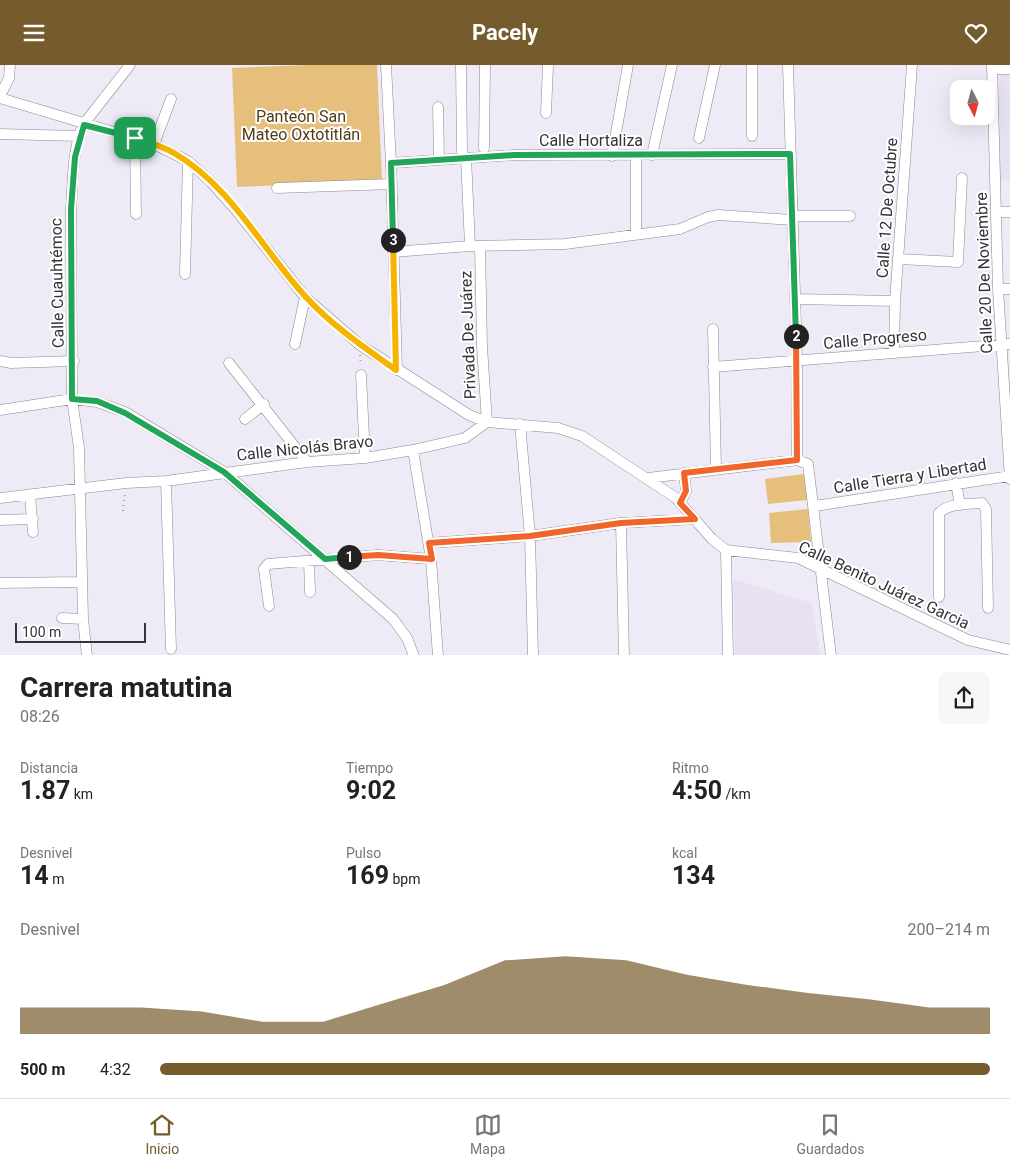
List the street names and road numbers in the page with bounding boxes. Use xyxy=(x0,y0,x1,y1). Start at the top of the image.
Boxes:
street label: Calle Hortaliza xyxy=(539,131,643,150)
street label: Calle 12 De Octubre xyxy=(873,137,901,279)
street label: Calle 20 De Noviembre xyxy=(972,192,996,354)
street label: Calle Cuauhtémoc xyxy=(46,218,68,348)
street label: Privada De Juárez xyxy=(456,270,480,400)
street label: Calle Progreso xyxy=(822,325,928,353)
street label: Calle Nicolás Bravo xyxy=(236,431,374,465)
street label: Calle Tierra y Libertad xyxy=(832,455,988,497)
street label: Calle Benito Juárez Garcia xyxy=(795,537,973,633)

